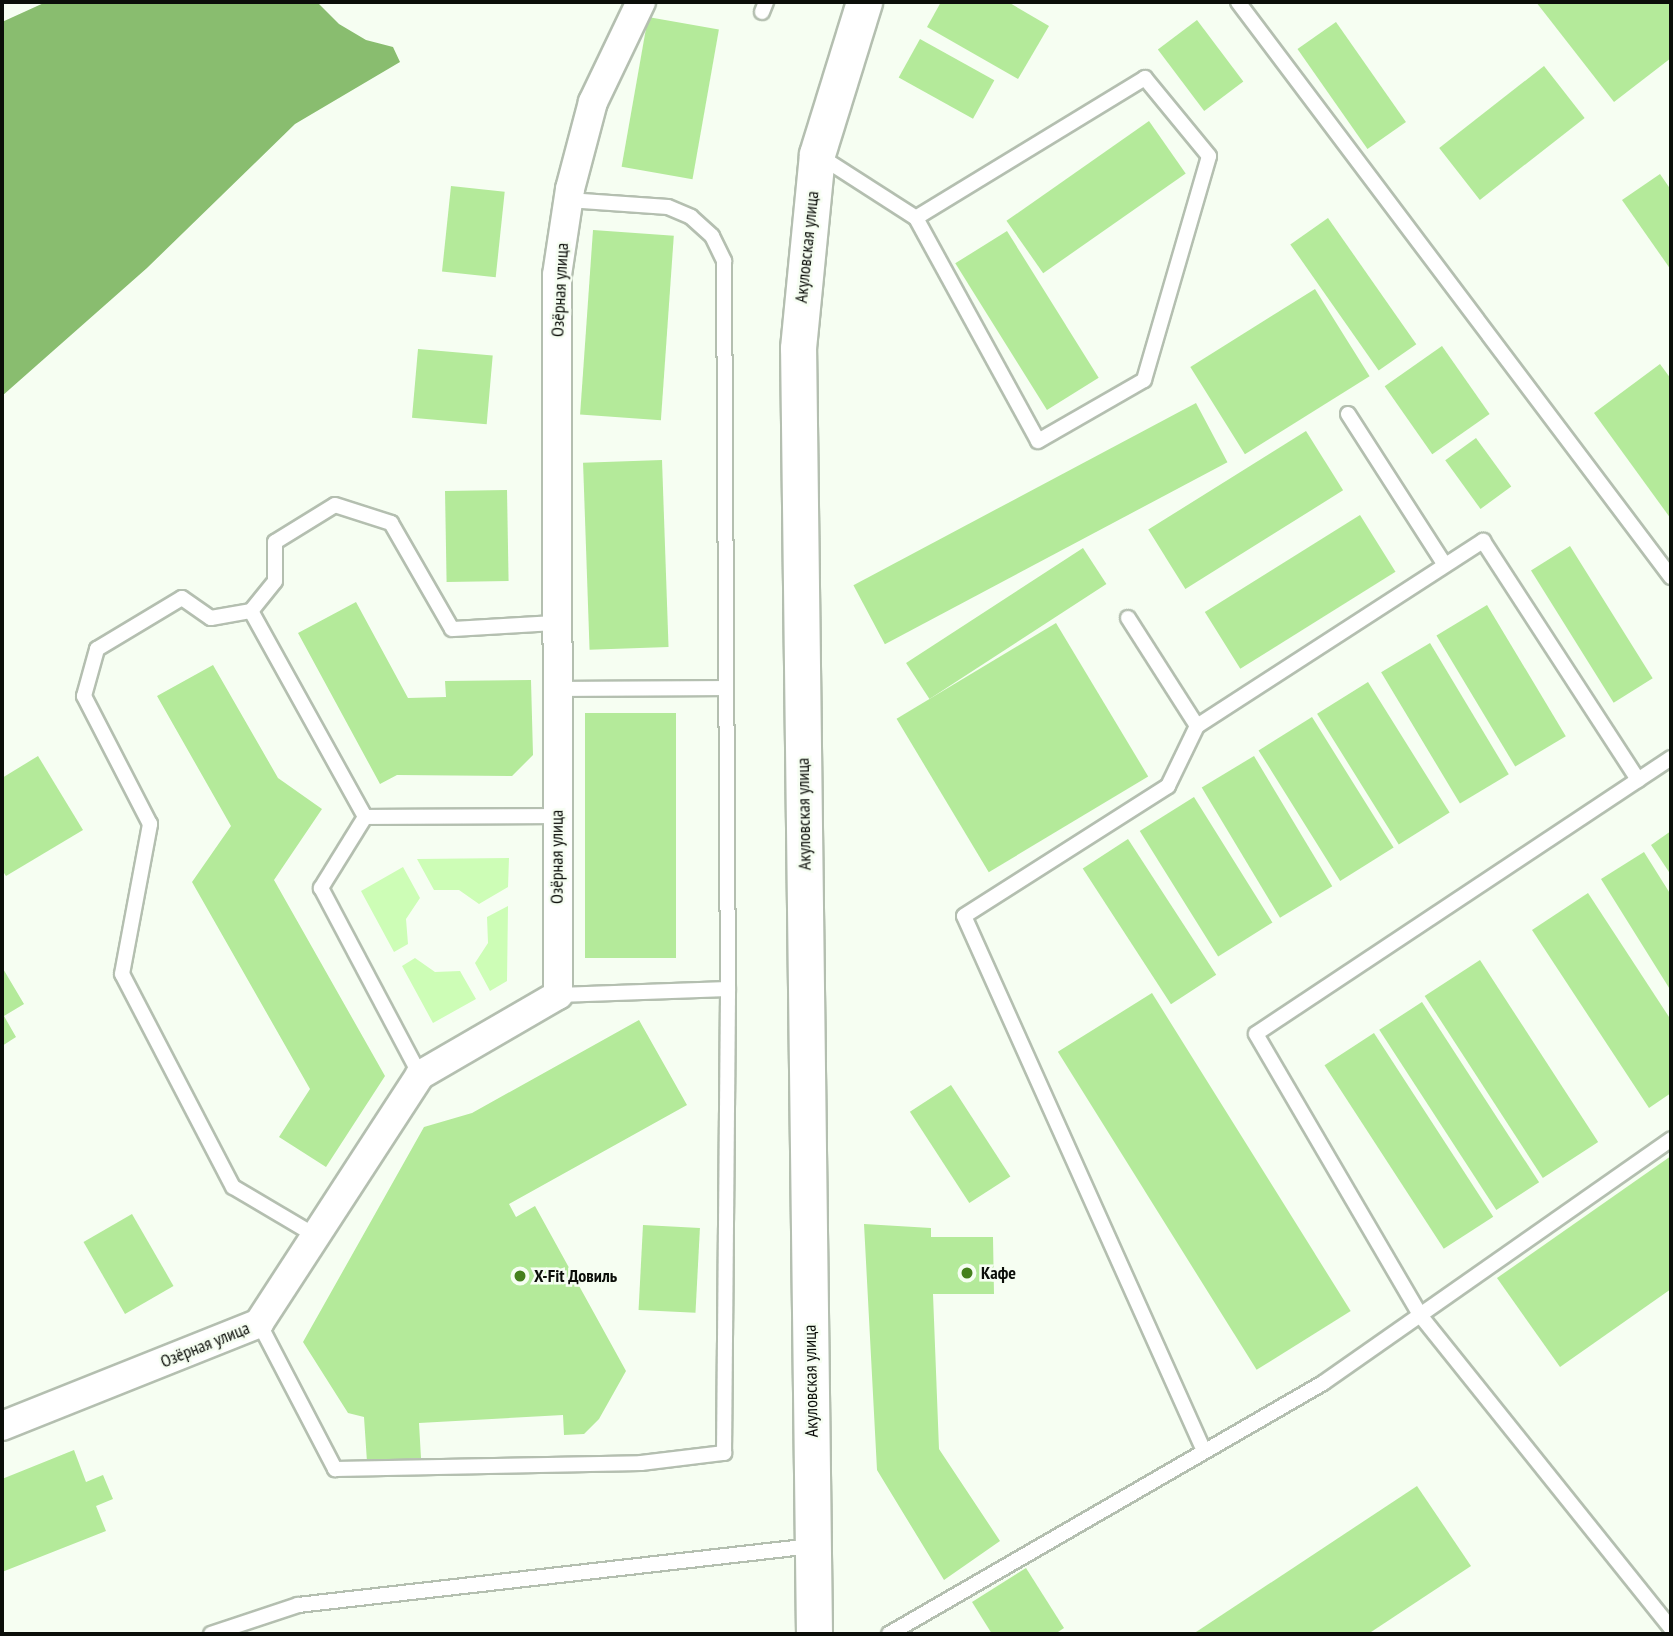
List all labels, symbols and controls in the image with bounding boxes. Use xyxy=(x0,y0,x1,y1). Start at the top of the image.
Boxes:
street label: Акуловская улица xyxy=(790,190,824,304)
street label: Озёрная улица xyxy=(547,242,573,338)
street label: Акуловская улица xyxy=(792,757,816,871)
street label: Озёрная улица xyxy=(546,810,568,904)
place label: Кафе xyxy=(981,1262,1016,1284)
place label: X-Fit Довиль xyxy=(534,1265,617,1287)
marker: Кафе xyxy=(959,1265,975,1281)
marker: X-Fit Довиль xyxy=(512,1268,528,1284)
street label: Озёрная улица xyxy=(157,1317,253,1373)
street label: Акуловская улица xyxy=(799,1324,823,1438)

